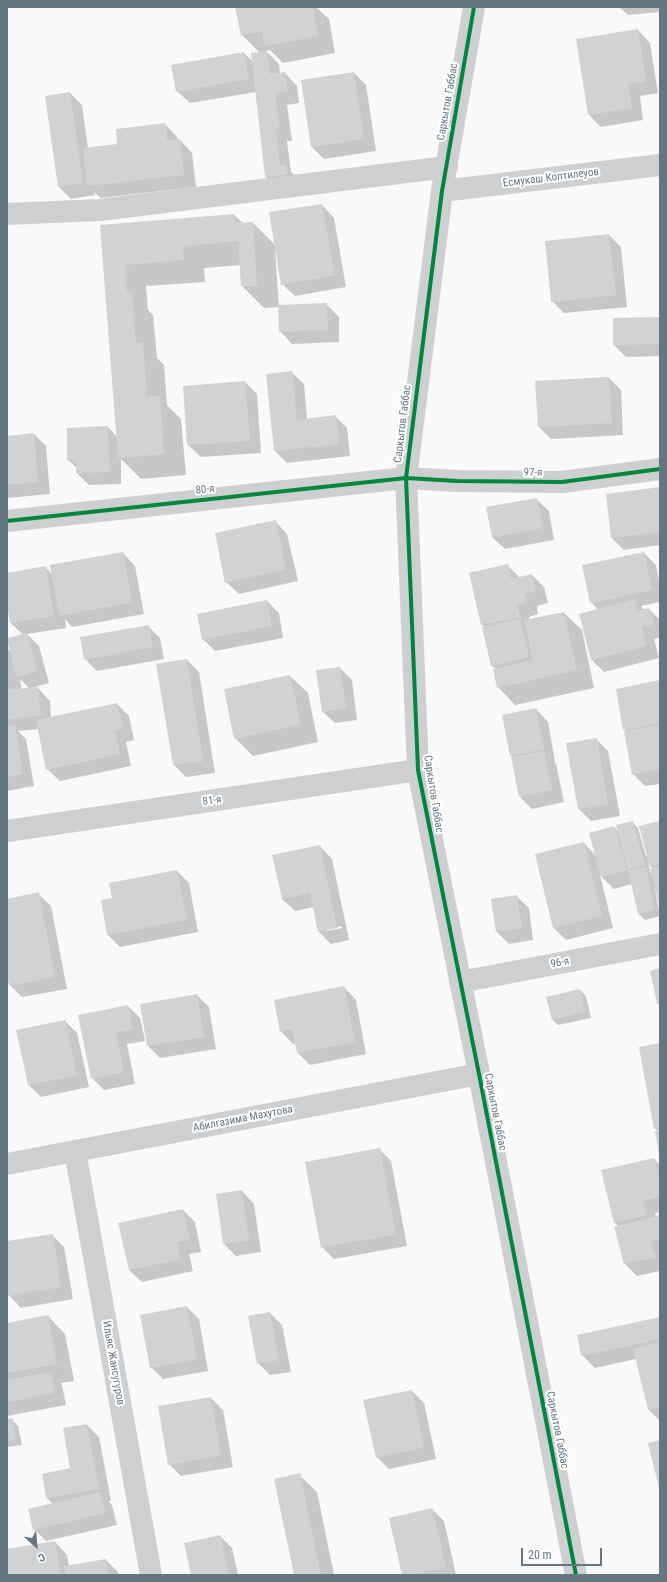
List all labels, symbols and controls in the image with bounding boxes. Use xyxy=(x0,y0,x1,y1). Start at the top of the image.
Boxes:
street label: Саркытов Габбас xyxy=(435,62,461,142)
street label: Есмукаш Коптилеуов xyxy=(502,166,600,190)
street label: Саркытов Габбас xyxy=(392,384,414,464)
street label: 97-я xyxy=(523,466,543,480)
street label: 80-я xyxy=(195,482,215,498)
street label: Саркытов Габбас xyxy=(420,754,446,834)
street label: 81-я xyxy=(202,793,222,809)
street label: 96-я xyxy=(549,955,571,971)
street label: Саркытов Габбас xyxy=(481,1072,509,1152)
street label: Абилгазима Махутова xyxy=(192,1103,294,1135)
street label: Ильяс Жансугуров xyxy=(99,1320,127,1406)
street label: Саркытов Габбас xyxy=(543,1390,571,1470)
north arrow xyxy=(16,1526,56,1566)
scale bar xyxy=(523,1540,604,1566)
text: 20 m xyxy=(528,1548,552,1562)
text: С xyxy=(36,1550,47,1564)

